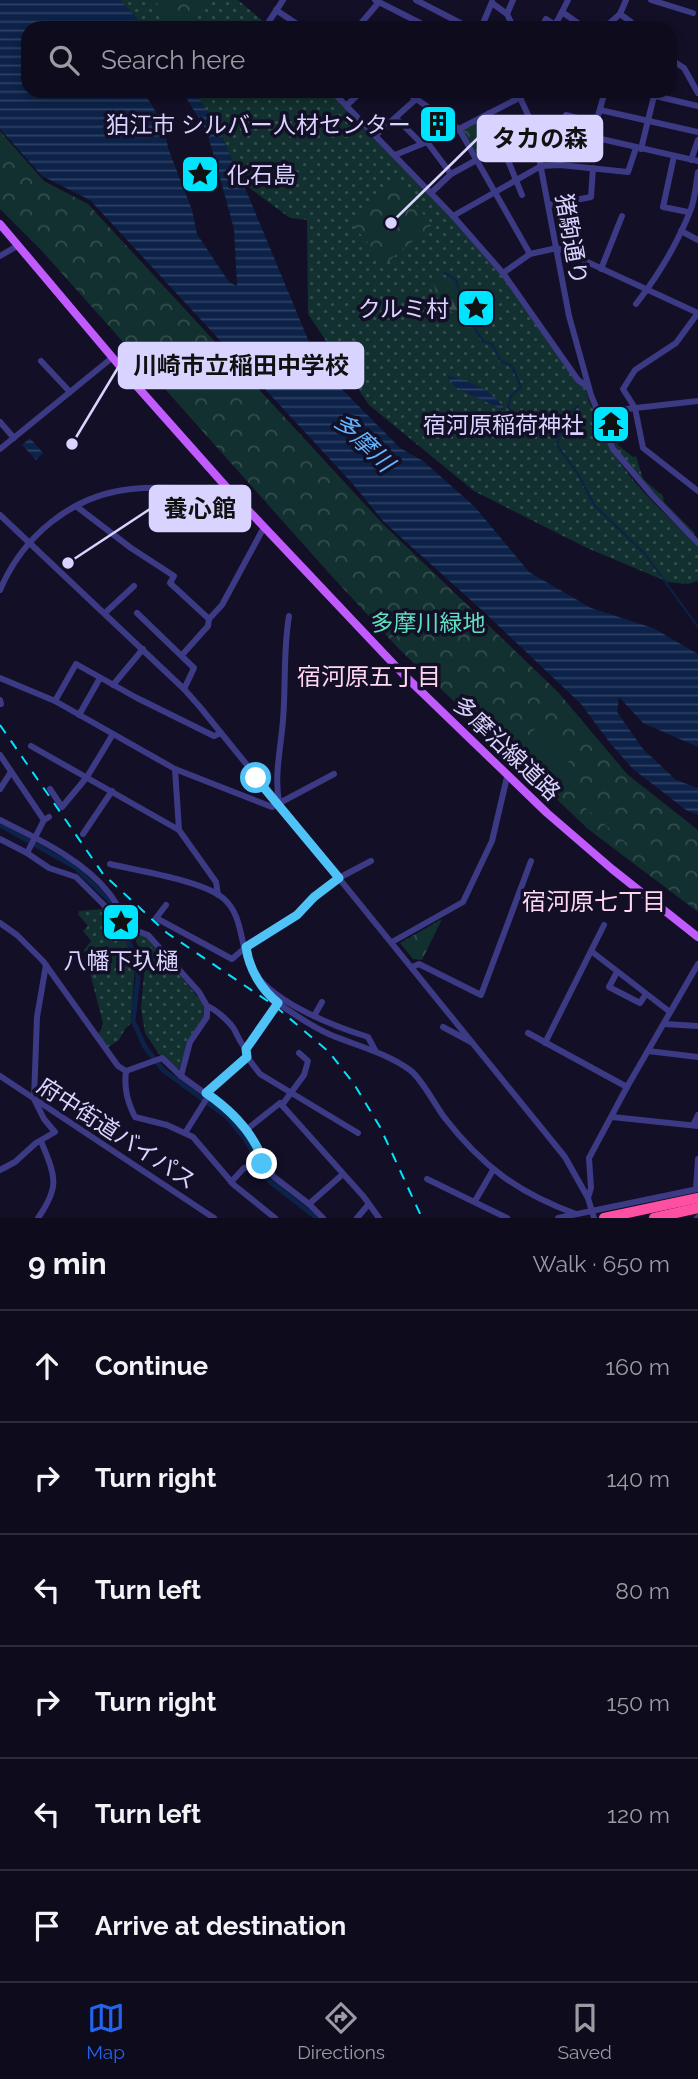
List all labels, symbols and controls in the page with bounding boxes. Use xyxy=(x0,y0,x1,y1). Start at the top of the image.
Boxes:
search box xyxy=(21,21,677,98)
icon: search xyxy=(45,41,83,79)
text: Search here xyxy=(101,45,245,75)
building icon: 狛江市 シルバー人材センター xyxy=(417,103,459,145)
place label: 狛江市 シルバー人材センター xyxy=(106,111,411,138)
callout: タカの森 xyxy=(478,116,602,161)
text: タカの森 xyxy=(492,124,588,153)
place icon: 化石島 xyxy=(179,153,221,195)
place label: 化石島 xyxy=(227,161,296,188)
street label: 猪駒通り xyxy=(551,191,593,287)
place icon: クルミ村 xyxy=(455,287,497,329)
place label: クルミ村 xyxy=(358,295,449,322)
callout: 川崎市立稲田中学校 xyxy=(119,343,363,388)
text: 川崎市立稲田中学校 xyxy=(133,351,349,380)
temple icon: 宿河原稲荷神社 xyxy=(590,403,632,445)
water label: 多摩川 xyxy=(328,407,402,480)
place label: 宿河原稲荷神社 xyxy=(423,411,584,438)
callout: 養心館 xyxy=(150,486,250,531)
text: 養心館 xyxy=(164,494,236,523)
park label: 多摩川緑地 xyxy=(371,609,486,636)
district label: 宿河原五丁目 xyxy=(297,662,441,691)
street label: 多摩沿線道路 xyxy=(448,690,566,806)
route start xyxy=(240,762,271,793)
district label: 宿河原七丁目 xyxy=(522,887,666,916)
place icon: 八幡下圦樋 xyxy=(100,901,142,943)
place label: 八幡下圦樋 xyxy=(64,947,179,974)
street label: 府中街道バイパス xyxy=(33,1072,201,1194)
route end xyxy=(246,1148,277,1179)
text: 9 min xyxy=(28,1246,107,1281)
text: Walk · 650 m xyxy=(533,1250,670,1277)
icon: ahead xyxy=(28,1347,66,1385)
text: Continue xyxy=(95,1351,208,1381)
text: 160 m xyxy=(605,1353,670,1380)
icon: right xyxy=(28,1459,66,1497)
text: Turn right xyxy=(95,1463,216,1493)
text: 140 m xyxy=(607,1465,670,1492)
icon: left xyxy=(28,1571,66,1609)
text: Turn left xyxy=(95,1575,201,1605)
text: 80 m xyxy=(615,1577,670,1604)
icon: right xyxy=(28,1683,66,1721)
text: Turn right xyxy=(95,1687,216,1717)
text: 150 m xyxy=(607,1689,670,1716)
icon: left xyxy=(28,1795,66,1833)
text: Turn left xyxy=(95,1799,201,1829)
text: 120 m xyxy=(607,1801,670,1828)
icon: arrive xyxy=(28,1907,66,1945)
text: Arrive at destination xyxy=(95,1911,346,1941)
tab: Map xyxy=(86,1999,125,2063)
tab: Directions xyxy=(297,1999,385,2063)
tab: Saved xyxy=(557,1999,612,2063)

